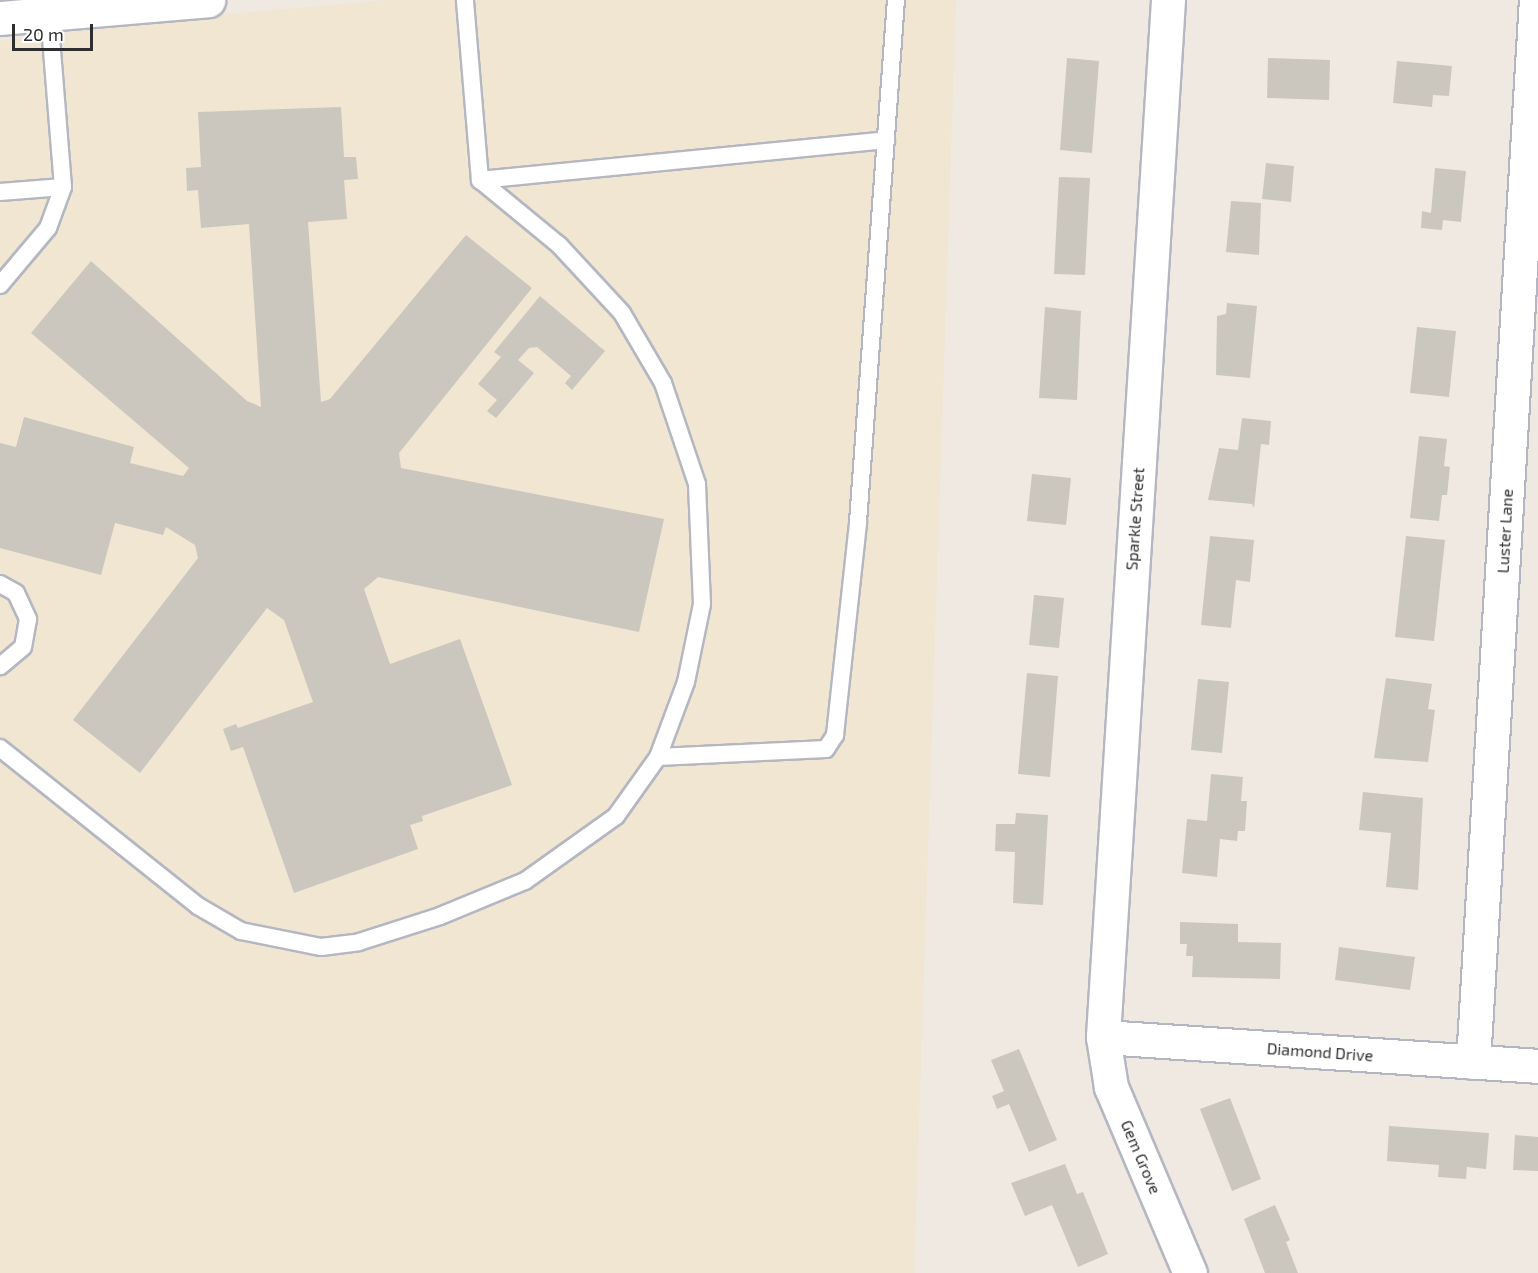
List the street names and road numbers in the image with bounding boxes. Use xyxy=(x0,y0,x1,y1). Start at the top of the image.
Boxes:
street label: Sparkle Street xyxy=(1122,467,1148,571)
street label: Luster Lane xyxy=(1493,488,1517,574)
street label: Diamond Drive xyxy=(1266,1039,1374,1065)
street label: Gem Grove xyxy=(1117,1117,1165,1197)

